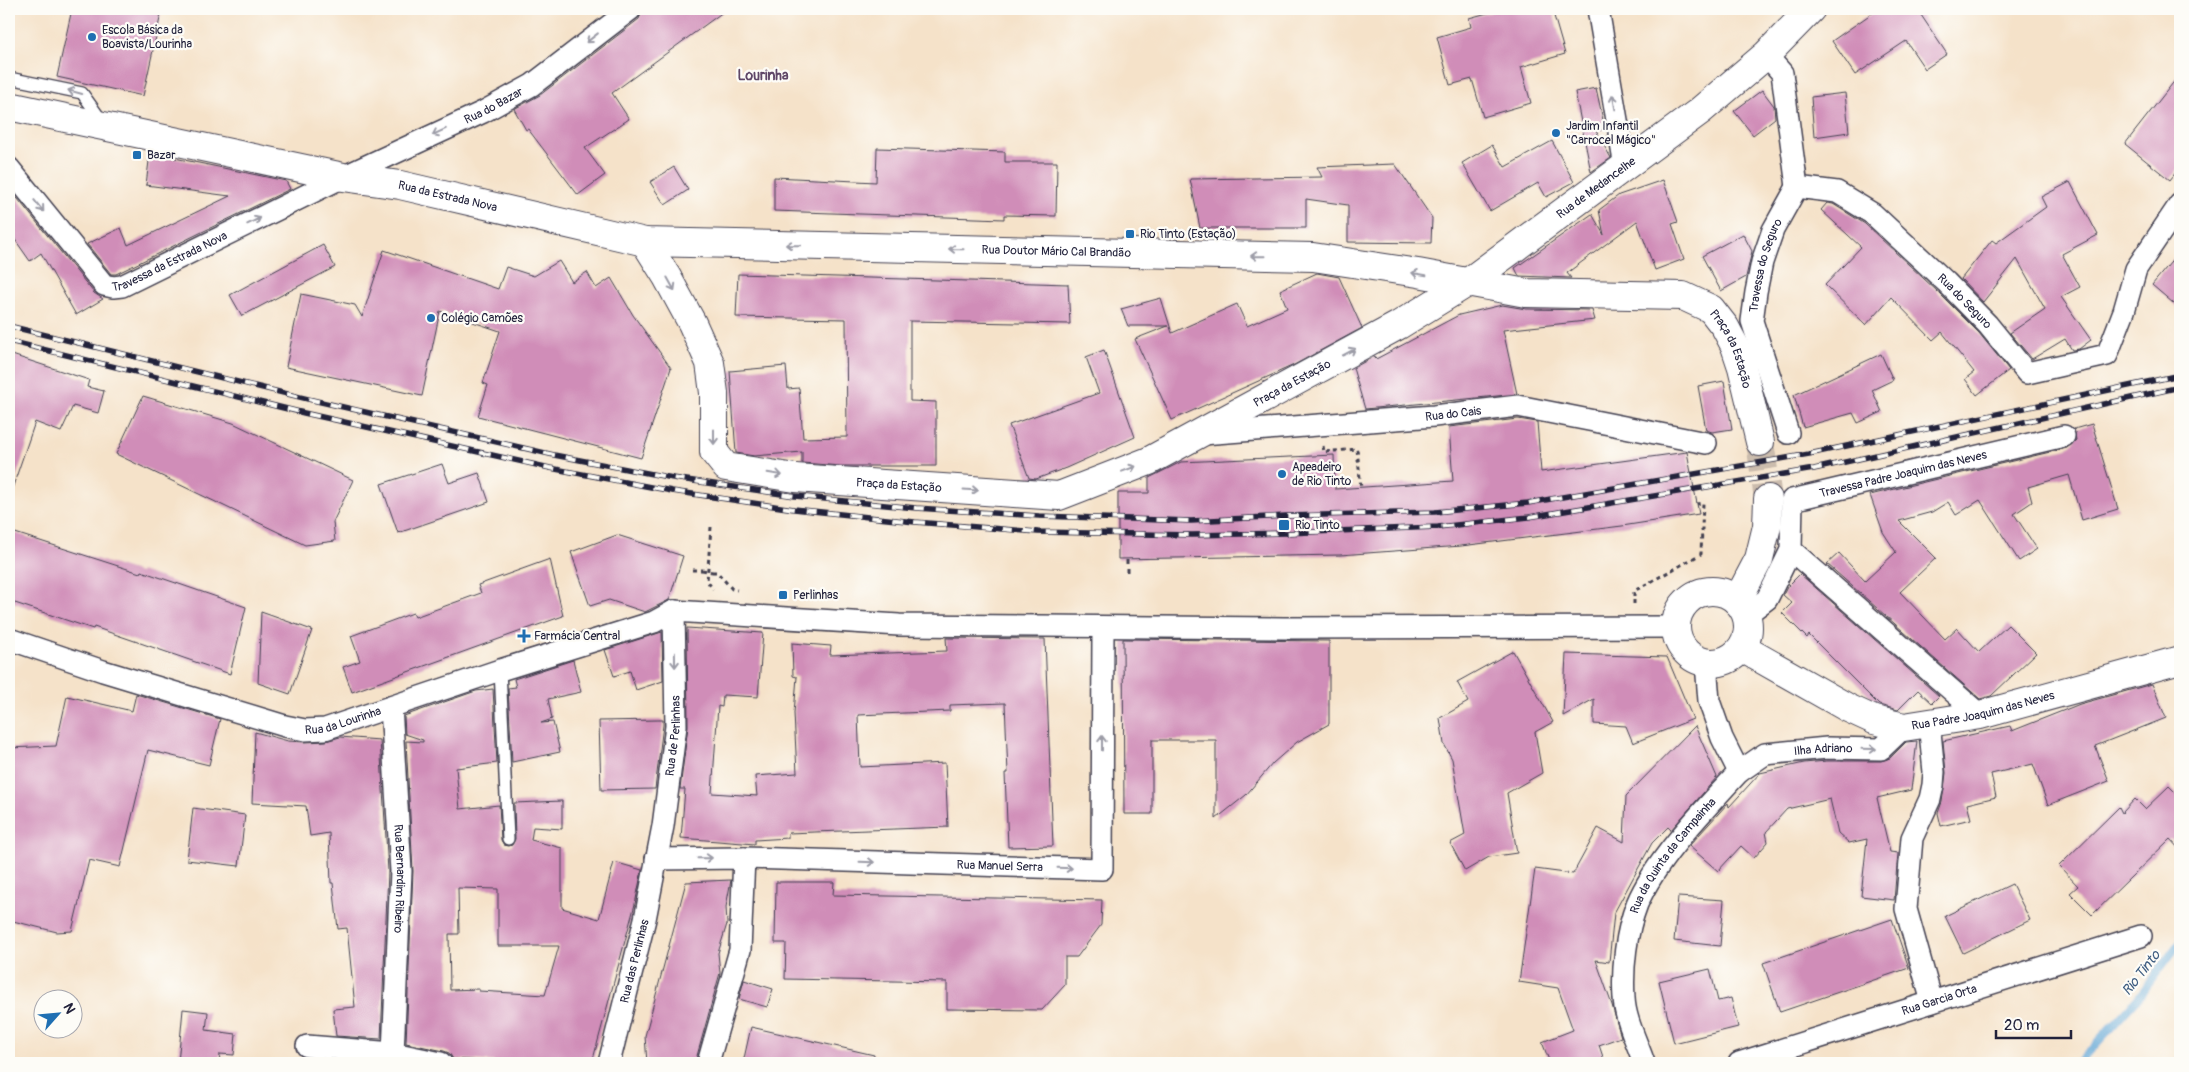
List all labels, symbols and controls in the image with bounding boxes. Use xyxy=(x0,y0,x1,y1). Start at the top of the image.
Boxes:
place label: Escola Básica da Boavista/Lourinha xyxy=(102,23,192,52)
marker: Escola Básica da Boavista/Lourinha xyxy=(86,31,98,43)
one-way arrow xyxy=(585,33,599,43)
district label: Lourinha xyxy=(738,67,789,84)
street label: Rua do Bazar xyxy=(462,84,526,127)
one-way arrow xyxy=(67,86,83,96)
one-way arrow xyxy=(1609,94,1619,110)
place label: Jardim Infantil "Carrocel Mágico" xyxy=(1566,119,1656,148)
one-way arrow xyxy=(432,127,447,137)
marker: Jardim Infantil "Carrocel Mágico" xyxy=(1550,127,1562,139)
place label: Bazar xyxy=(147,148,176,163)
marker: Bazar xyxy=(131,149,143,161)
street label: Rua de Medancelhe xyxy=(1553,154,1639,222)
street label: Rua da Estrada Nova xyxy=(397,177,499,215)
one-way arrow xyxy=(34,199,45,212)
street label: Travessa do Seguro xyxy=(1746,215,1786,313)
one-way arrow xyxy=(246,216,261,226)
place label: Rio Tinto (Estação) xyxy=(1140,227,1236,242)
street label: Travessa da Estrada Nova xyxy=(111,228,230,295)
marker: Rio Tinto (Estação) xyxy=(1124,228,1136,240)
one-way arrow xyxy=(786,241,802,250)
street label: Rua Doutor Mário Cal Brandão xyxy=(982,242,1132,260)
one-way arrow xyxy=(948,244,964,254)
one-way arrow xyxy=(1251,251,1267,261)
one-way arrow xyxy=(1412,268,1428,278)
street label: Rua do Seguro xyxy=(1934,270,1995,332)
one-way arrow xyxy=(666,276,676,291)
street label: Praça da Estação xyxy=(1707,306,1755,390)
place label: Colégio Camões xyxy=(441,311,523,326)
marker: Colégio Camões xyxy=(425,312,437,324)
one-way arrow xyxy=(1342,347,1357,357)
street label: Praça da Estação xyxy=(1251,356,1334,410)
street label: Rua do Cais xyxy=(1425,403,1483,424)
one-way arrow xyxy=(709,428,719,445)
street label: Travessa Padre Joaquim das Neves xyxy=(1818,447,1989,501)
place label: Apeadeiro de Rio Tinto xyxy=(1292,460,1352,489)
one-way arrow xyxy=(1120,464,1136,473)
marker: Apeadeiro de Rio Tinto xyxy=(1276,468,1288,480)
one-way arrow xyxy=(766,470,782,480)
street label: Praça da Estação xyxy=(856,475,943,496)
one-way arrow xyxy=(963,485,979,495)
marker: Rio Tinto xyxy=(1277,518,1291,532)
place label: Rio Tinto xyxy=(1295,518,1340,533)
place label: Perlinhas xyxy=(793,588,839,603)
marker: Perlinhas xyxy=(777,589,789,601)
place label: Farmácia Central xyxy=(534,629,620,644)
marker: Farmácia Central xyxy=(518,630,530,642)
one-way arrow xyxy=(670,651,680,667)
street label: Rua Padre Joaquim das Neves xyxy=(1910,687,2057,733)
street label: Rua de Perlinhas xyxy=(662,695,684,777)
street label: Rua da Lourinha xyxy=(304,703,383,738)
one-way arrow xyxy=(1098,736,1107,752)
street label: Ilha Adriano xyxy=(1793,740,1853,759)
one-way arrow xyxy=(1860,744,1877,754)
street label: Rua da Quinta da Campainha xyxy=(1627,794,1719,915)
street label: Rua Bernardim Ribeiro xyxy=(391,824,409,934)
one-way arrow xyxy=(696,853,713,863)
one-way arrow xyxy=(859,857,875,866)
street label: Rua Manuel Serra xyxy=(956,857,1044,875)
one-way arrow xyxy=(1057,863,1073,872)
street label: Rua das Perlinhas xyxy=(617,917,652,1005)
water label: Rio Tinto xyxy=(2118,946,2165,999)
street label: Rua Garcia Orta xyxy=(1900,981,1979,1019)
north arrow xyxy=(32,990,82,1040)
text: N xyxy=(59,1000,79,1016)
scale bar xyxy=(1996,1007,2072,1039)
text: 20 m xyxy=(2004,1016,2039,1035)

